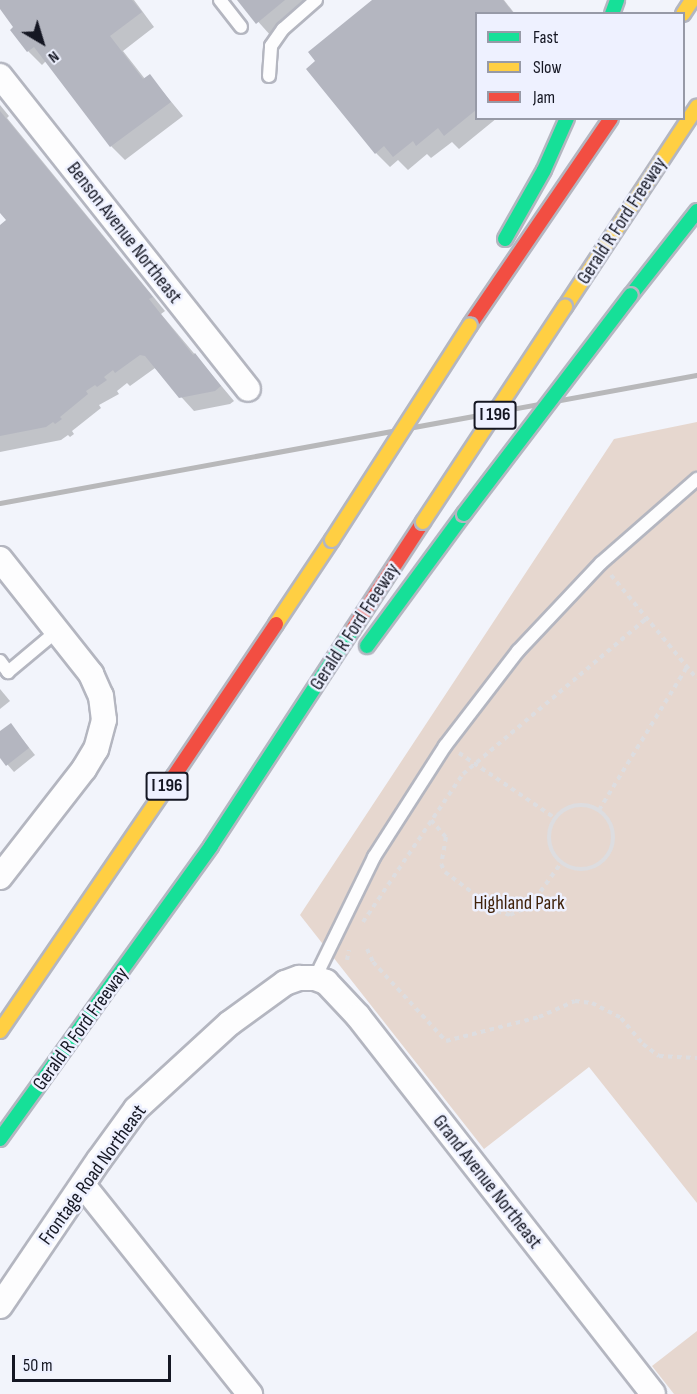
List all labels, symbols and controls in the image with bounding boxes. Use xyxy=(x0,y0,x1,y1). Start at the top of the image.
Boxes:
north arrow xyxy=(12,12,72,72)
legend xyxy=(475,12,685,120)
text: Fast xyxy=(533,27,558,48)
text: N xyxy=(44,46,63,67)
text: Slow xyxy=(533,57,562,78)
text: Jam xyxy=(533,87,555,108)
street label: Gerald R Ford Freeway xyxy=(572,153,672,289)
street label: Benson Avenue Northeast xyxy=(61,157,187,309)
road number: I 196 xyxy=(472,400,518,430)
street label: Gerald R Ford Freeway xyxy=(305,559,405,695)
road number: I 196 xyxy=(144,771,190,801)
park label: Highland Park xyxy=(473,891,565,915)
street label: Gerald R Ford Freeway xyxy=(28,963,134,1095)
street label: Frontage Road Northeast xyxy=(34,1100,152,1250)
street label: Grand Avenue Northeast xyxy=(427,1110,547,1254)
scale bar xyxy=(15,1343,174,1381)
text: 50 m xyxy=(23,1355,53,1376)

